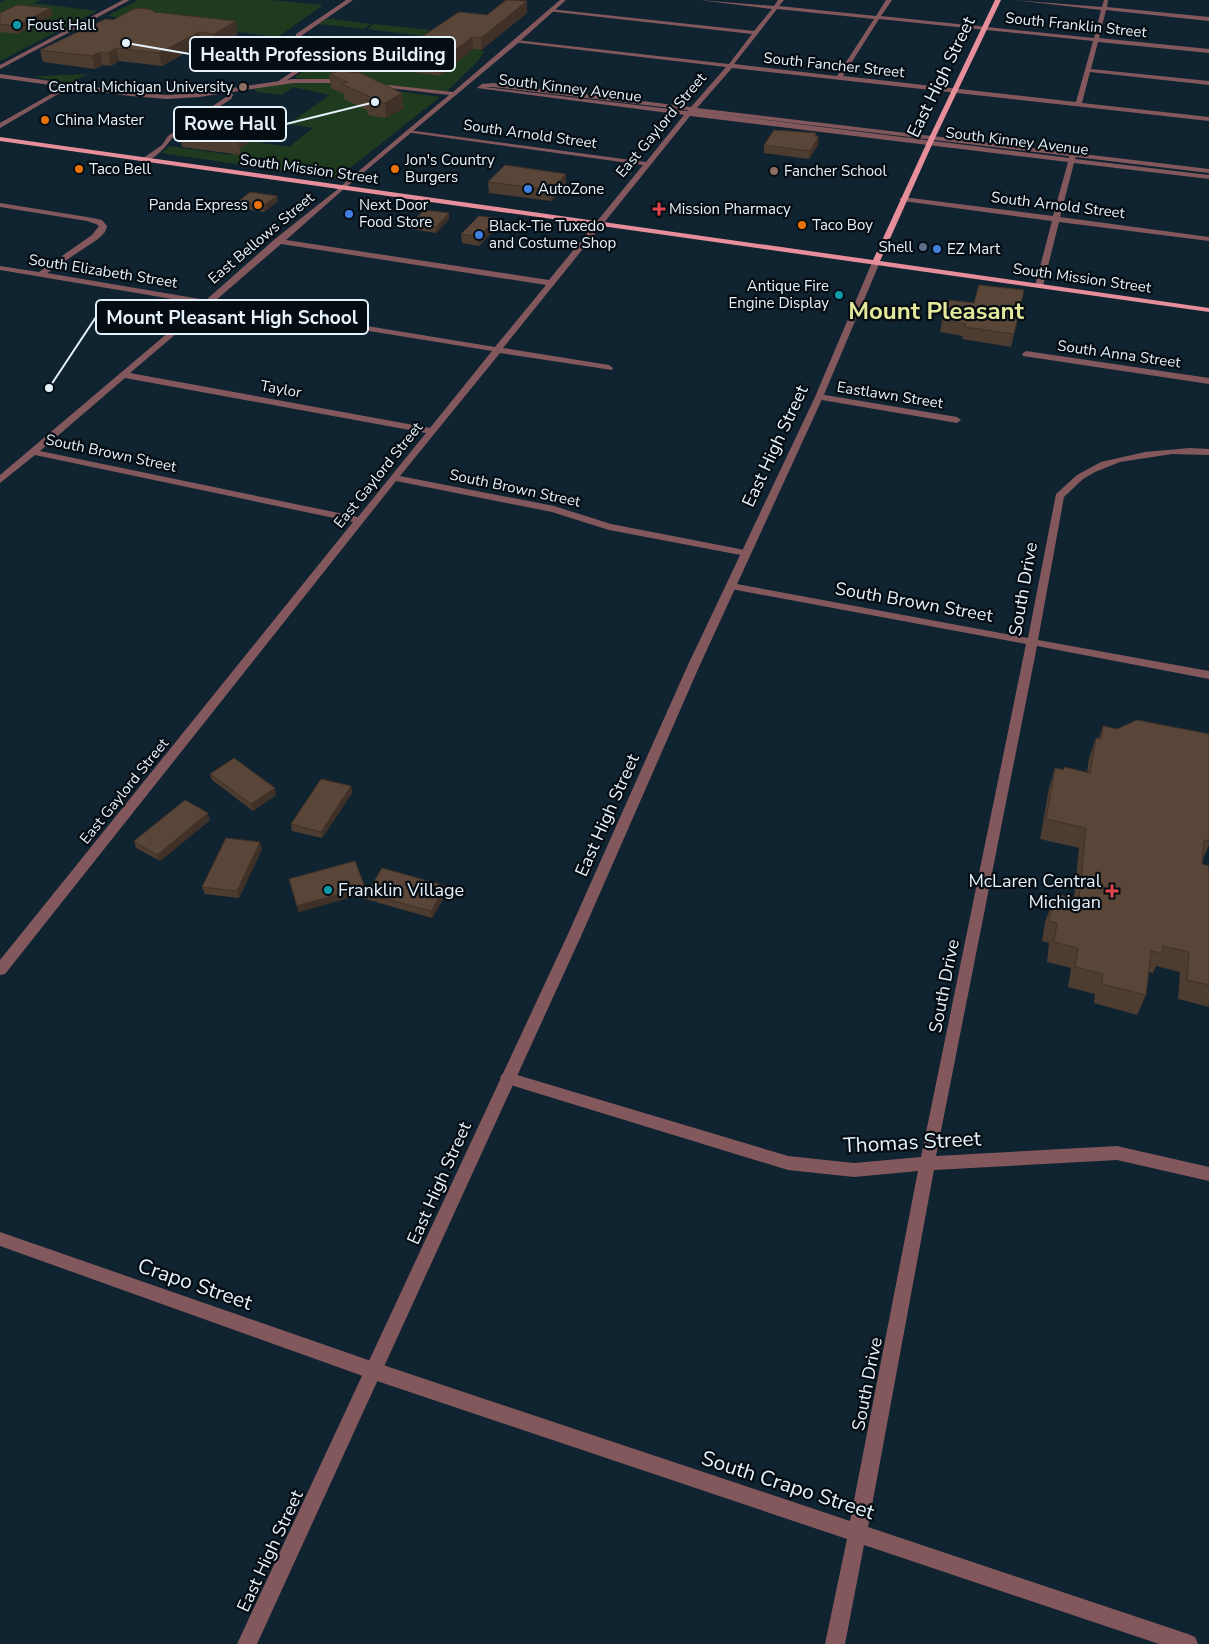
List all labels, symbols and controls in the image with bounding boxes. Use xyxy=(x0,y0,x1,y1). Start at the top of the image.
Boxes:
street label: South Franklin Street xyxy=(1004,8,1148,42)
street label: East High Street xyxy=(901,12,981,141)
place label: Foust Hall xyxy=(27,15,97,35)
marker: Foust Hall xyxy=(11,19,23,31)
callout: Health Professions Building xyxy=(190,37,455,71)
text: Health Professions Building xyxy=(200,42,446,68)
street label: South Fancher Street xyxy=(763,48,906,82)
street label: East Gaylord Street xyxy=(611,68,711,182)
street label: South Kinney Avenue xyxy=(497,69,643,107)
place label: Central Michigan University xyxy=(48,77,233,97)
marker: Central Michigan University xyxy=(237,81,249,93)
callout: Rowe Hall xyxy=(174,107,286,141)
place label: China Master xyxy=(55,110,144,130)
text: Rowe Hall xyxy=(184,111,276,137)
marker: China Master xyxy=(39,114,51,126)
street label: South Arnold Street xyxy=(462,115,599,153)
street label: South Kinney Avenue xyxy=(944,122,1090,160)
street label: South Mission Street xyxy=(239,149,380,189)
place label: Jon's Country Burgers xyxy=(404,150,495,187)
place label: Taco Bell xyxy=(89,159,151,179)
place label: Fancher School xyxy=(784,161,887,181)
marker: Taco Bell xyxy=(73,163,85,175)
marker: Jon's Country Burgers xyxy=(389,163,401,175)
marker: Fancher School xyxy=(768,165,780,177)
place label: AutoZone xyxy=(538,179,604,199)
marker: AutoZone xyxy=(522,183,534,195)
street label: East Bellows Street xyxy=(204,187,319,288)
street label: South Arnold Street xyxy=(990,187,1127,223)
place label: Panda Express xyxy=(149,195,248,215)
place label: Next Door Food Store xyxy=(359,195,432,232)
marker: Panda Express xyxy=(252,199,264,211)
place label: Mission Pharmacy xyxy=(669,199,791,219)
marker: Mission Pharmacy xyxy=(653,203,665,215)
marker: Next Door Food Store xyxy=(343,208,355,220)
place label: Taco Boy xyxy=(812,215,873,235)
place label: Black-Tie Tuxedo and Costume Shop xyxy=(489,216,617,253)
marker: Taco Boy xyxy=(796,219,808,231)
marker: Black-Tie Tuxedo and Costume Shop xyxy=(473,229,485,241)
place label: Shell xyxy=(878,237,914,257)
place label: EZ Mart xyxy=(947,239,1001,259)
marker: Shell xyxy=(917,241,929,253)
marker: EZ Mart xyxy=(931,243,943,255)
street label: South Elizabeth Street xyxy=(27,249,180,293)
street label: South Mission Street xyxy=(1012,258,1153,298)
place label: Antique Fire Engine Display xyxy=(729,276,829,313)
marker: Antique Fire Engine Display xyxy=(833,289,845,301)
district label: Mount Pleasant xyxy=(848,295,1025,327)
callout: Mount Pleasant High School xyxy=(96,300,368,334)
text: Mount Pleasant High School xyxy=(106,305,358,331)
street label: South Anna Street xyxy=(1056,335,1183,373)
street label: Taylor xyxy=(259,376,304,403)
street label: Eastlawn Street xyxy=(835,377,945,413)
street label: East High Street xyxy=(736,381,814,511)
street label: East Gaylord Street xyxy=(329,417,427,532)
street label: South Brown Street xyxy=(44,429,179,477)
street label: South Brown Street xyxy=(448,464,583,512)
street label: South Drive xyxy=(1003,540,1043,638)
street label: South Brown Street xyxy=(833,576,995,628)
street label: East Gaylord Street xyxy=(75,733,173,848)
street label: East High Street xyxy=(569,749,645,880)
place label: McLaren Central Michigan xyxy=(968,869,1102,914)
place label: Franklin Village xyxy=(338,878,464,902)
marker: Franklin Village xyxy=(322,884,334,896)
marker: McLaren Central Michigan xyxy=(1105,884,1119,898)
street label: South Drive xyxy=(923,937,965,1035)
street label: East High Street xyxy=(401,1117,477,1248)
street label: Thomas Street xyxy=(842,1124,982,1160)
street label: Crapo Street xyxy=(134,1251,257,1317)
street label: South Drive xyxy=(846,1335,888,1433)
street label: South Crapo Street xyxy=(698,1444,879,1526)
street label: East High Street xyxy=(231,1486,309,1616)

